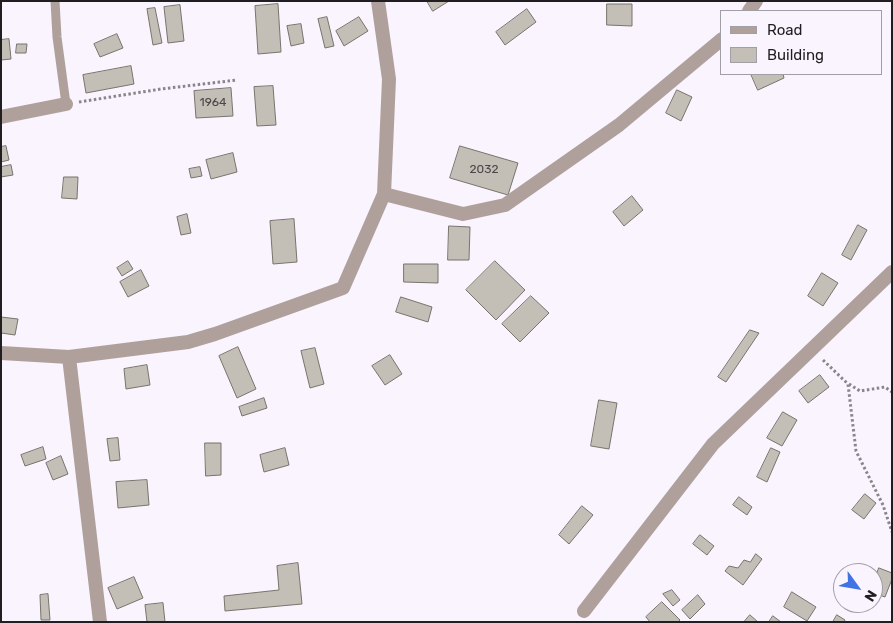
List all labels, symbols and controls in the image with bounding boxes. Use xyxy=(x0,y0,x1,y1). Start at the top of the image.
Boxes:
legend xyxy=(720,10,883,75)
text: Road xyxy=(767,21,803,39)
text: Building xyxy=(767,46,824,64)
house number: 1964 xyxy=(200,96,226,110)
house number: 2032 xyxy=(470,163,498,177)
north arrow xyxy=(833,563,883,613)
text: N xyxy=(860,587,880,604)

